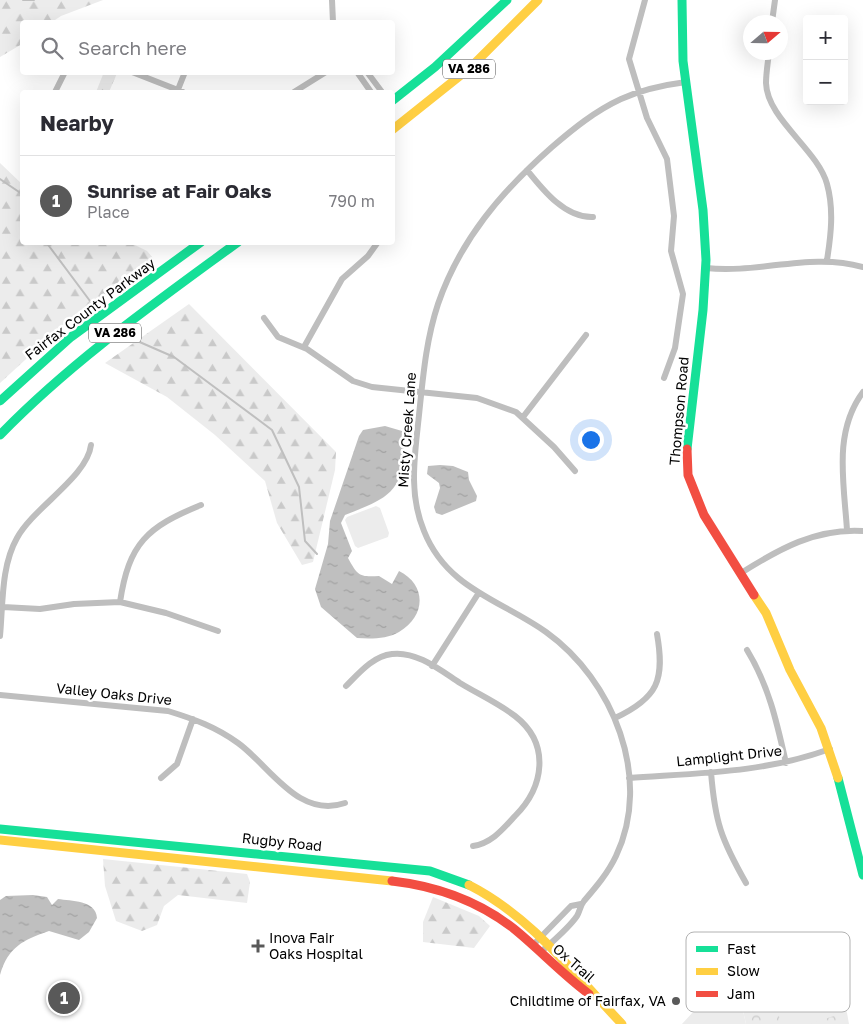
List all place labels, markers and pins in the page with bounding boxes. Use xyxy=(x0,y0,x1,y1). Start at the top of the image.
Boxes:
place label: Inova Fair Oaks Hospital xyxy=(269,929,363,962)
marker: Inova Fair Oaks Hospital xyxy=(251,939,265,953)
pin: 1 xyxy=(48,979,80,1017)
place label: Childtime of Fairfax, VA xyxy=(510,992,667,1009)
marker: Childtime of Fairfax, VA xyxy=(670,995,682,1007)

